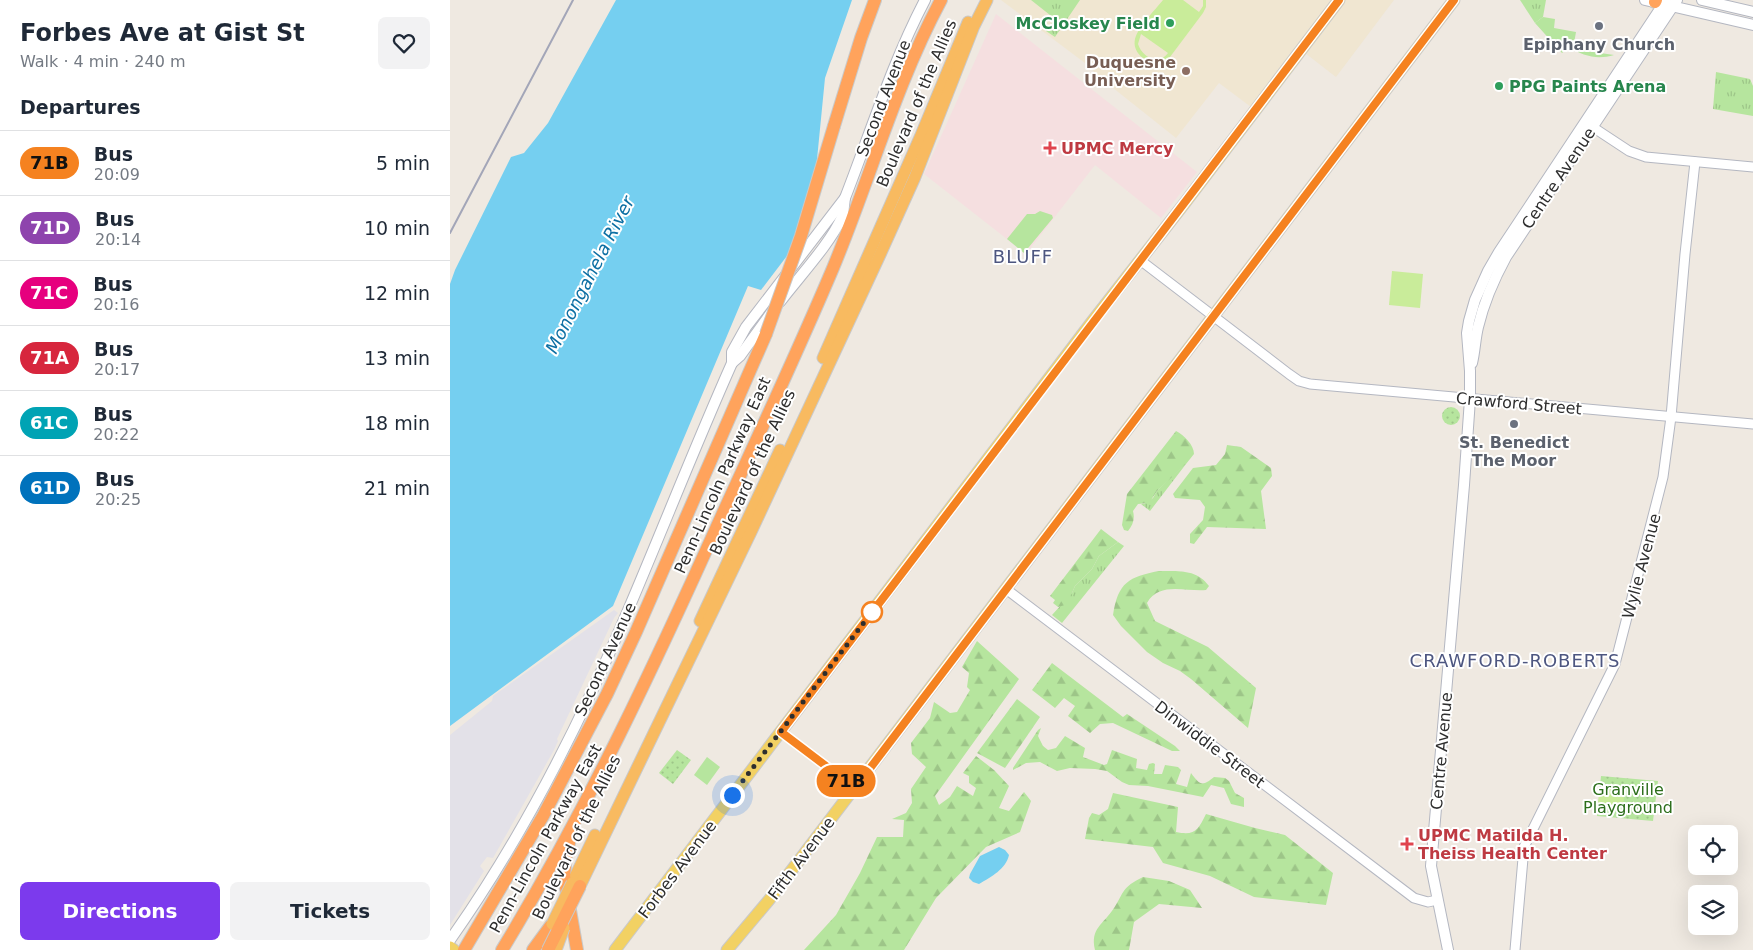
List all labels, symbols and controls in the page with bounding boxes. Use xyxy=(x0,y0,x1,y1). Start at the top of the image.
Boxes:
place label: McCloskey Field xyxy=(1016,14,1160,33)
street label: Boulevard of the Allies xyxy=(872,16,960,190)
button: heart xyxy=(378,17,430,69)
marker: McCloskey Field xyxy=(1164,17,1176,29)
text: Forbes Ave at Gist St xyxy=(20,19,305,47)
marker: Epiphany Church xyxy=(1593,20,1605,32)
place label: Epiphany Church xyxy=(1523,35,1675,54)
street label: Second Avenue xyxy=(852,37,914,159)
text: Walk · 4 min · 240 m xyxy=(20,52,185,71)
place label: Duquesne University xyxy=(1084,53,1177,90)
marker: Duquesne University xyxy=(1180,65,1192,77)
place label: PPG Paints Arena xyxy=(1509,77,1666,96)
marker: PPG Paints Arena xyxy=(1493,80,1505,92)
text: Departures xyxy=(20,96,141,118)
street label: Centre Avenue xyxy=(1518,124,1599,233)
place label: UPMC Mercy xyxy=(1061,139,1174,158)
marker: UPMC Mercy xyxy=(1043,141,1057,155)
text: Bus xyxy=(94,143,133,165)
text: 71B xyxy=(30,152,69,173)
text: 5 min xyxy=(376,152,430,174)
text: 20:09 xyxy=(94,165,140,184)
water label: Monongahela River xyxy=(541,191,639,357)
text: Bus xyxy=(95,208,134,230)
text: 71D xyxy=(30,217,70,238)
text: 10 min xyxy=(364,217,430,239)
text: 20:14 xyxy=(95,230,141,249)
district label: BLUFF xyxy=(993,246,1053,267)
text: Bus xyxy=(93,273,133,295)
text: 71C xyxy=(30,282,68,303)
text: 12 min xyxy=(364,282,430,304)
text: 20:16 xyxy=(93,295,139,314)
text: Bus xyxy=(94,338,133,360)
text: 71A xyxy=(30,347,69,368)
text: 13 min xyxy=(364,347,430,369)
text: 20:17 xyxy=(94,360,140,379)
street label: Penn-Lincoln Parkway East xyxy=(670,374,775,576)
street label: Boulevard of the Allies xyxy=(706,386,799,558)
street label: Crawford Street xyxy=(1455,389,1583,418)
text: Bus xyxy=(93,403,133,425)
text: 61C xyxy=(30,412,68,433)
text: 18 min xyxy=(364,412,430,434)
marker: St. Benedict The Moor xyxy=(1508,418,1520,430)
text: 20:22 xyxy=(93,425,139,444)
place label: St. Benedict The Moor xyxy=(1459,433,1569,470)
text: Bus xyxy=(95,468,134,490)
text: 61D xyxy=(30,477,70,498)
text: 21 min xyxy=(364,477,430,499)
text: 20:25 xyxy=(95,490,141,509)
street label: Wylie Avenue xyxy=(1618,511,1665,621)
street label: Second Avenue xyxy=(571,599,640,719)
unlabelled marker xyxy=(861,601,883,623)
district label: CRAWFORD-ROBERTS xyxy=(1410,650,1620,671)
street label: Centre Avenue xyxy=(1427,691,1456,811)
street label: Dinwiddie Street xyxy=(1151,697,1268,792)
street label: Penn-Lincoln Parkway East xyxy=(485,740,605,936)
street label: Boulevard of the Allies xyxy=(528,752,625,922)
line badge: 71B xyxy=(817,765,875,797)
text: 71B xyxy=(827,770,865,791)
park label: Granville Playground xyxy=(1583,780,1673,817)
your location xyxy=(720,783,745,808)
street label: Fifth Avenue xyxy=(764,813,839,903)
street label: Forbes Avenue xyxy=(634,817,720,922)
map controls xyxy=(1688,825,1738,935)
button: locate xyxy=(1688,825,1738,875)
place label: UPMC Matilda H. Theiss Health Center xyxy=(1418,826,1607,863)
marker: UPMC Matilda H. Theiss Health Center xyxy=(1400,837,1414,851)
button: Directions xyxy=(20,882,220,940)
button: Tickets xyxy=(230,882,430,940)
button: layers xyxy=(1688,885,1738,935)

